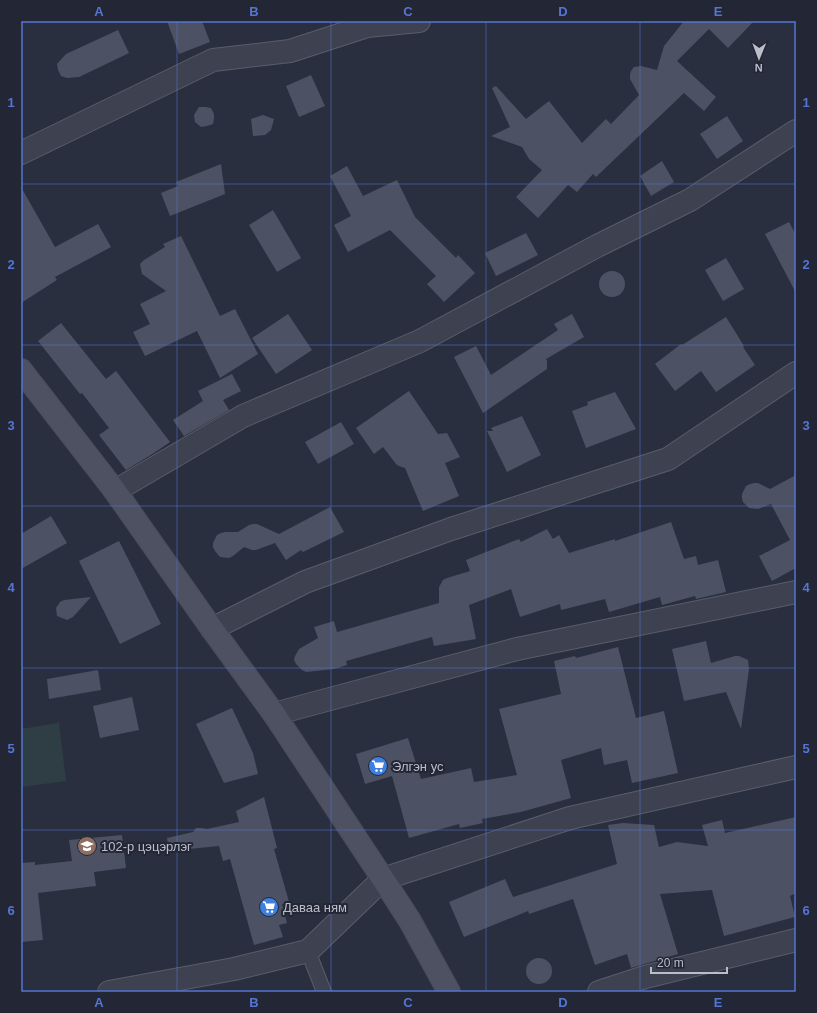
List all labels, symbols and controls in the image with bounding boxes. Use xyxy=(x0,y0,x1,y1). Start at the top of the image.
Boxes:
text: A xyxy=(94,4,104,19)
text: B xyxy=(249,4,259,19)
text: C xyxy=(403,4,413,19)
text: D xyxy=(558,4,568,19)
text: E xyxy=(714,4,723,19)
north arrow xyxy=(739,38,779,78)
text: N xyxy=(755,62,763,74)
text: 1 xyxy=(7,95,15,110)
text: 1 xyxy=(802,95,810,110)
text: 2 xyxy=(7,257,15,272)
text: 2 xyxy=(802,257,810,272)
text: 3 xyxy=(7,418,15,433)
text: 3 xyxy=(802,418,810,433)
text: 4 xyxy=(7,580,15,595)
text: 4 xyxy=(802,580,810,595)
text: 5 xyxy=(7,741,15,756)
text: 5 xyxy=(802,741,810,756)
supermarket icon: Элгэн ус xyxy=(367,755,389,777)
place label: Элгэн ус xyxy=(392,759,444,774)
school or university icon: 102-р цэцэрлэг xyxy=(76,835,98,857)
place label: 102-р цэцэрлэг xyxy=(101,839,192,854)
supermarket icon: Даваа ням xyxy=(258,896,280,918)
place label: Даваа ням xyxy=(283,900,347,915)
text: 6 xyxy=(7,903,15,918)
text: 6 xyxy=(802,903,810,918)
scale bar xyxy=(651,949,727,975)
text: 20 m xyxy=(657,956,684,970)
text: A xyxy=(94,995,104,1010)
text: B xyxy=(249,995,259,1010)
text: C xyxy=(403,995,413,1010)
text: D xyxy=(558,995,568,1010)
text: E xyxy=(714,995,723,1010)

